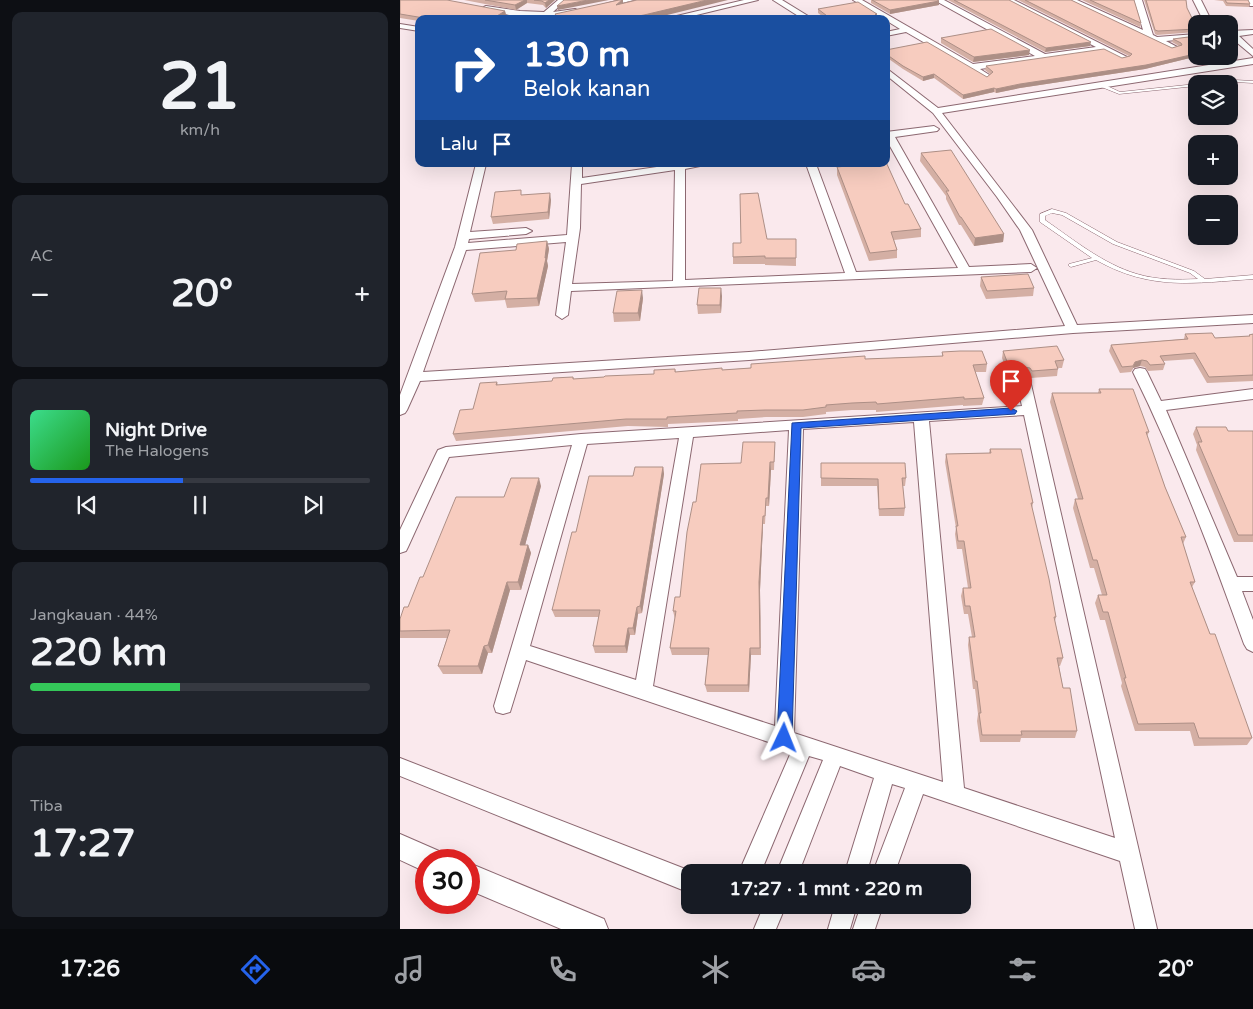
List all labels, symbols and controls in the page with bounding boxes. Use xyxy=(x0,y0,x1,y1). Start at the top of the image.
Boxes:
map controls xyxy=(1188,15,1238,245)
button: sound xyxy=(1188,15,1238,65)
text: 130 m xyxy=(523,34,630,76)
icon: right xyxy=(440,35,505,100)
text: 21 xyxy=(159,48,241,127)
button: layers xyxy=(1188,75,1238,125)
text: Belok kanan xyxy=(523,76,650,102)
text: km/h xyxy=(180,120,220,140)
icon: arrive xyxy=(488,130,516,158)
text: Lalu xyxy=(440,133,478,155)
button: + xyxy=(1188,135,1238,185)
button: − xyxy=(1188,195,1238,245)
text: AC xyxy=(30,246,53,266)
text: 20° xyxy=(171,271,233,317)
text: − xyxy=(30,278,50,312)
text: + xyxy=(354,278,370,312)
pin xyxy=(990,360,1032,411)
icon: arrive xyxy=(997,367,1025,395)
text: Night Drive xyxy=(105,419,207,441)
text: The Halogens xyxy=(105,441,209,461)
icon: previous xyxy=(73,491,101,519)
icon: pause xyxy=(186,491,214,519)
icon: next xyxy=(299,491,327,519)
text: Jangkauan · 44% xyxy=(30,605,158,625)
text: 220 km xyxy=(30,630,167,676)
position arrow xyxy=(757,711,809,763)
text: Tiba xyxy=(30,796,63,816)
text: 17:27 xyxy=(30,821,135,867)
speed limit sign: 30 xyxy=(415,849,480,914)
text: 17:27 · 1 mnt · 220 m xyxy=(729,878,923,900)
icon: directions xyxy=(238,952,273,987)
icon: music xyxy=(392,952,427,987)
icon: phone xyxy=(545,952,580,987)
icon: climate xyxy=(698,952,733,987)
icon: car xyxy=(851,952,886,987)
icon: filters xyxy=(1005,952,1040,987)
text: 17:26 xyxy=(59,956,120,982)
text: 20° xyxy=(1158,956,1194,982)

